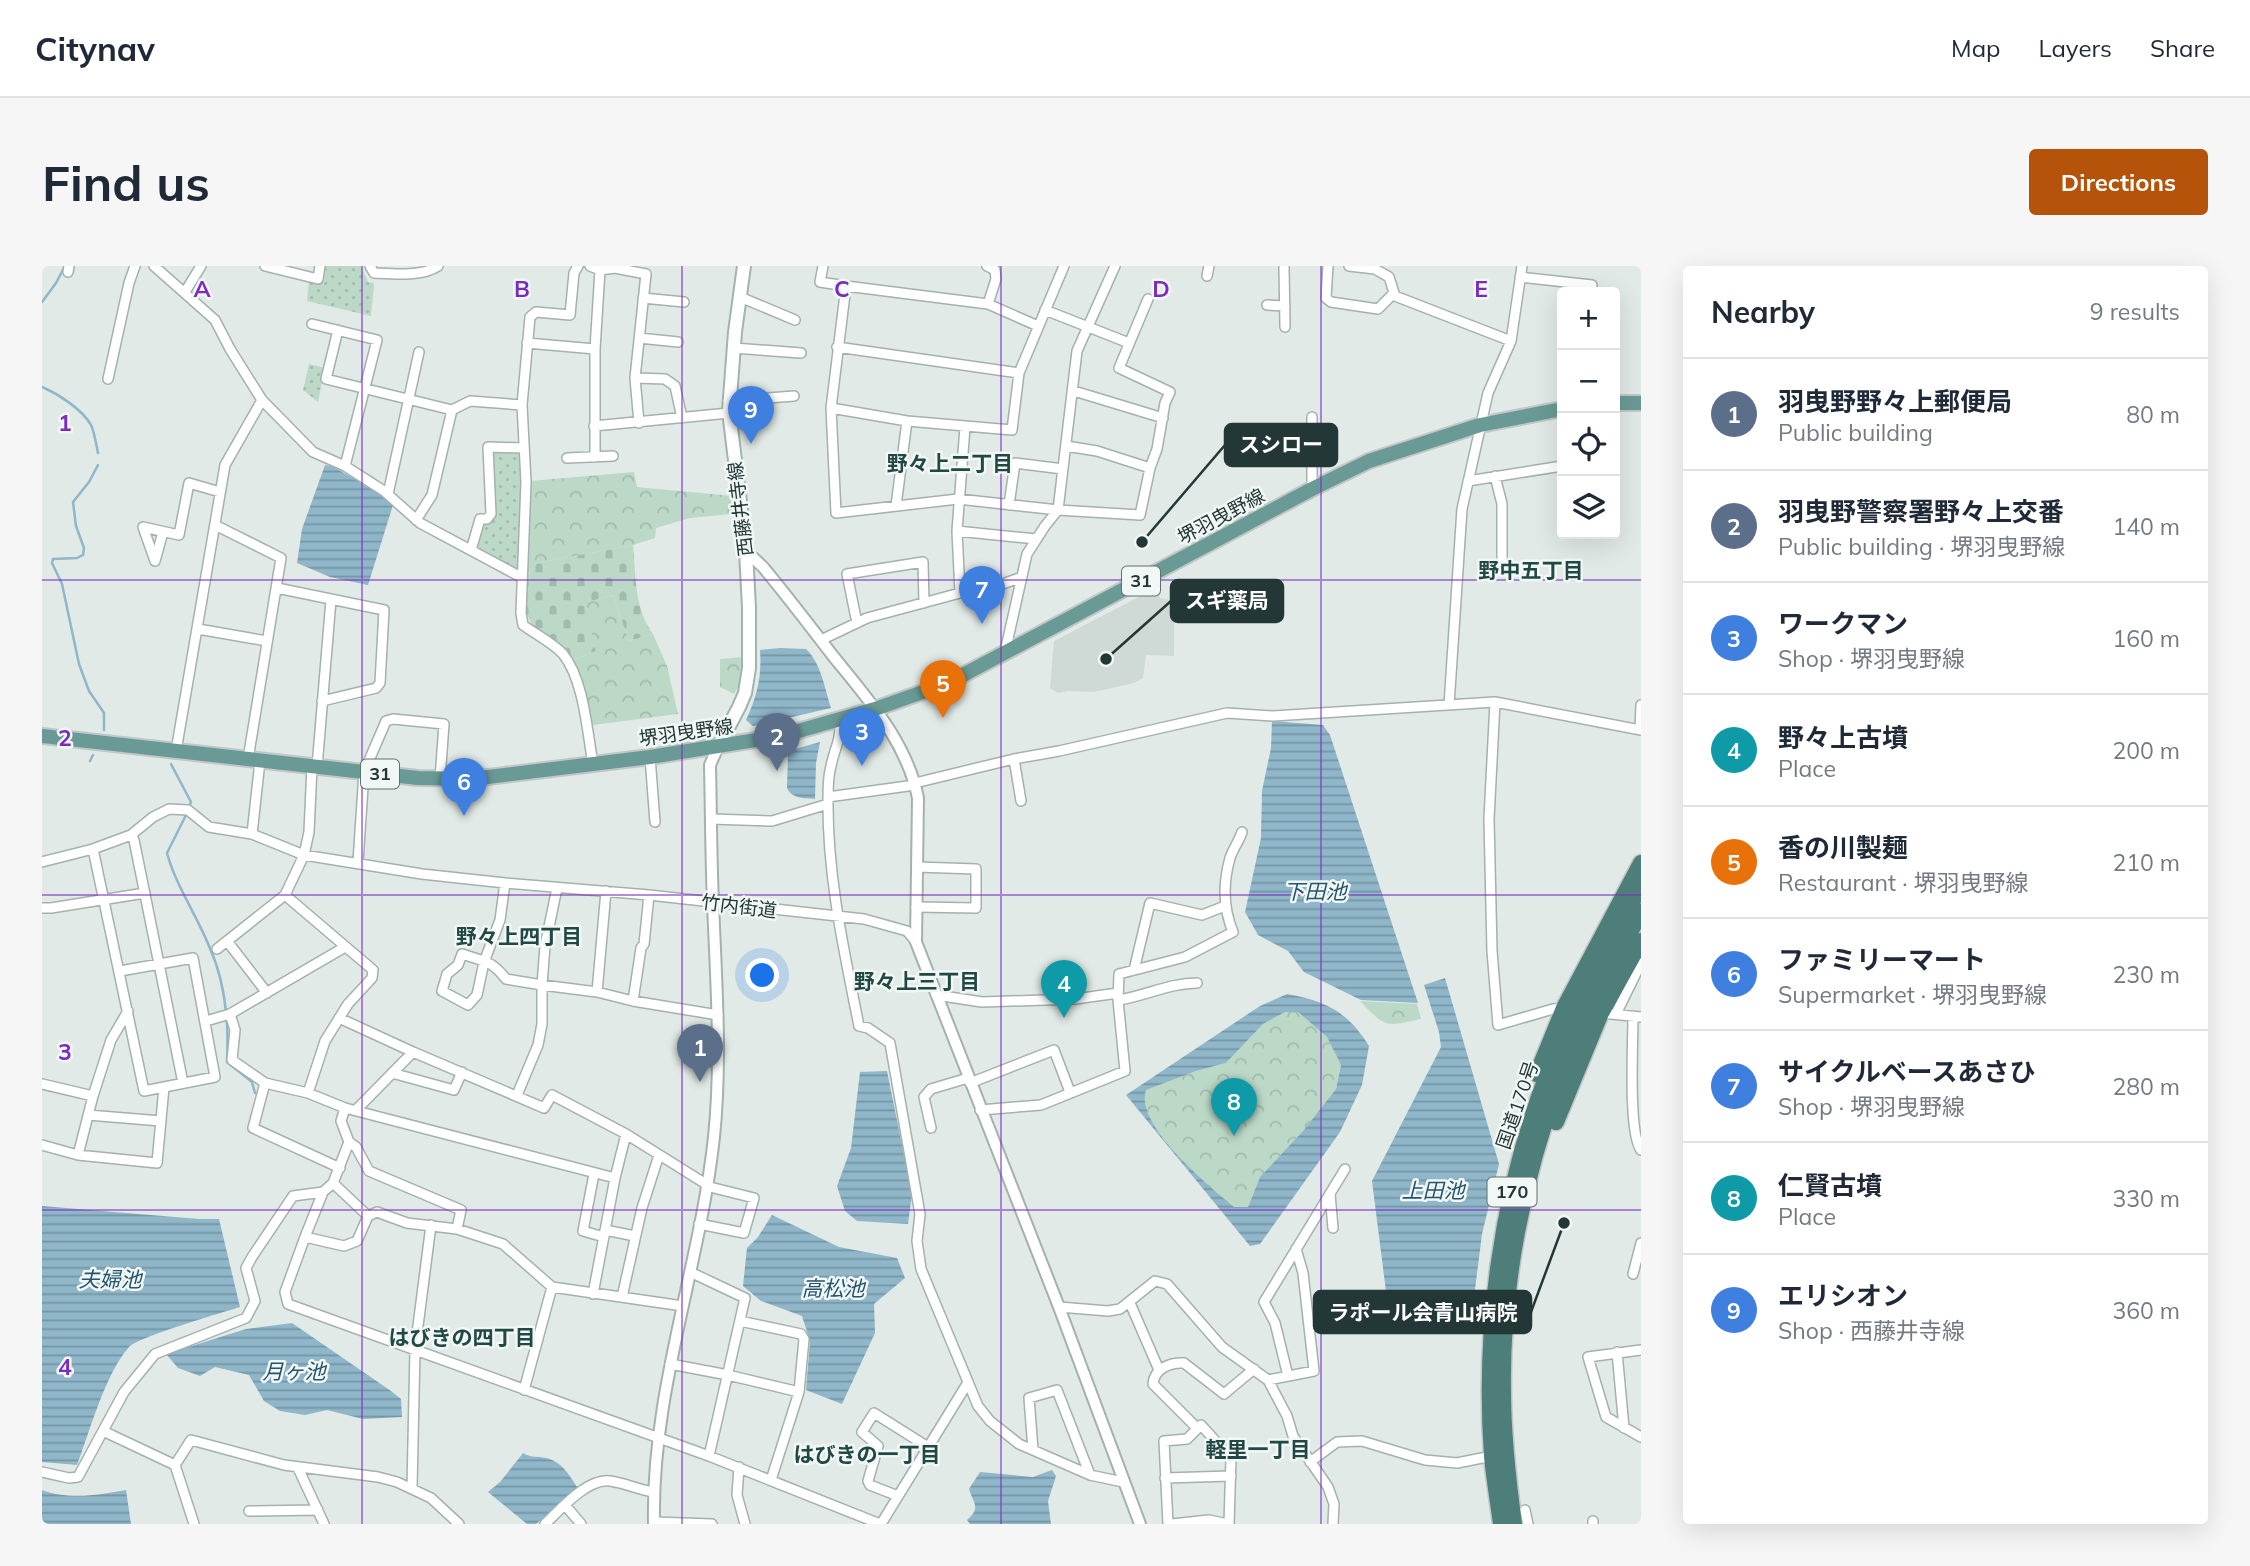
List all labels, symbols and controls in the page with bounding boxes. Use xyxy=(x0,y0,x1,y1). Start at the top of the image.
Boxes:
text: Citynav xyxy=(35,28,155,69)
text: Map xyxy=(1951,33,2000,63)
text: Layers xyxy=(2038,33,2112,63)
text: Share xyxy=(2150,33,2215,63)
button: Directions xyxy=(2029,149,2208,215)
text: Find us xyxy=(42,152,210,213)
text: A xyxy=(193,274,211,303)
text: B xyxy=(514,274,530,303)
text: C xyxy=(834,274,850,303)
text: D xyxy=(1152,274,1170,303)
text: E xyxy=(1474,274,1488,303)
map controls xyxy=(1557,287,1620,539)
button: + xyxy=(1557,287,1620,350)
text: Nearby xyxy=(1711,293,1815,331)
text: 9 results xyxy=(2090,297,2180,326)
button: − xyxy=(1557,350,1620,413)
text: 羽曳野野々上郵便局 xyxy=(1778,385,2012,418)
pin: 9 xyxy=(728,386,774,444)
text: 1 xyxy=(1727,400,1741,429)
text: 80 m xyxy=(2126,400,2180,429)
text: 1 xyxy=(58,408,72,437)
button: locate xyxy=(1557,413,1620,476)
text: Public building xyxy=(1778,418,1933,447)
callout: スシロー xyxy=(1225,424,1337,466)
text: スシロー xyxy=(1239,431,1323,457)
district label: 野々上二丁目 xyxy=(887,450,1013,476)
street label: 西藤井寺線 xyxy=(722,460,758,558)
button: layers xyxy=(1557,476,1620,539)
street label: 堺羽曳野線 xyxy=(1173,483,1269,549)
text: 羽曳野警察署野々上交番 xyxy=(1778,495,2064,528)
text: 2 xyxy=(1727,512,1741,541)
text: 140 m xyxy=(2112,512,2180,541)
text: Public building · 堺羽曳野線 xyxy=(1778,532,2065,561)
district label: 野中五丁目 xyxy=(1479,557,1584,583)
pin: 7 xyxy=(959,566,1005,624)
road number: 31 xyxy=(1122,566,1160,596)
callout: スギ薬局 xyxy=(1171,580,1283,622)
text: スギ薬局 xyxy=(1185,587,1269,613)
text: ワークマン xyxy=(1778,607,1908,640)
text: 3 xyxy=(1727,624,1741,653)
text: 160 m xyxy=(2112,624,2180,653)
text: Shop · 堺羽曳野線 xyxy=(1778,644,1965,673)
pin: 5 xyxy=(920,660,966,718)
pin: 3 xyxy=(839,708,885,766)
pin: 2 xyxy=(754,713,800,771)
street label: 堺羽曳野線 xyxy=(637,714,735,750)
text: 野々上古墳 xyxy=(1778,721,1908,754)
text: 2 xyxy=(58,723,72,752)
text: 4 xyxy=(1727,736,1741,765)
text: 200 m xyxy=(2112,736,2180,765)
text: Place xyxy=(1778,754,1836,783)
pin: 6 xyxy=(441,758,487,816)
road number: 31 xyxy=(361,760,399,788)
text: 香の川製麺 xyxy=(1778,831,1908,864)
text: 5 xyxy=(1727,848,1741,877)
text: 210 m xyxy=(2112,848,2180,877)
text: Restaurant · 堺羽曳野線 xyxy=(1778,868,2028,897)
water label: 下田池 xyxy=(1284,878,1348,904)
street label: 竹内街道 xyxy=(700,889,778,923)
district label: 野々上四丁目 xyxy=(456,923,582,949)
text: ファミリーマート xyxy=(1778,943,1986,976)
your location xyxy=(745,958,779,992)
pin: 4 xyxy=(1041,960,1087,1018)
text: 6 xyxy=(1727,960,1741,989)
text: 230 m xyxy=(2112,960,2180,989)
district label: 野々上三丁目 xyxy=(854,968,980,994)
text: Supermarket · 堺羽曳野線 xyxy=(1778,980,2047,1009)
pin: 1 xyxy=(677,1024,723,1082)
text: 3 xyxy=(58,1037,72,1066)
text: サイクルベースあさひ xyxy=(1778,1055,2035,1088)
street label: 国道170号 xyxy=(1491,1058,1543,1152)
text: 7 xyxy=(1727,1072,1741,1101)
text: 280 m xyxy=(2112,1072,2180,1101)
pin: 8 xyxy=(1211,1078,1257,1136)
text: Shop · 堺羽曳野線 xyxy=(1778,1092,1965,1121)
text: 仁賢古墳 xyxy=(1778,1169,1882,1202)
water label: 上田池 xyxy=(1402,1177,1466,1203)
road number: 170 xyxy=(1488,1177,1536,1206)
text: 8 xyxy=(1727,1184,1741,1213)
text: 330 m xyxy=(2112,1184,2180,1213)
text: Place xyxy=(1778,1202,1836,1231)
water label: 夫婦池 xyxy=(79,1266,143,1292)
water label: 高松池 xyxy=(802,1275,866,1301)
text: エリシオン xyxy=(1778,1279,1908,1312)
callout: ラポール会青山病院 xyxy=(1314,1291,1531,1333)
text: 9 xyxy=(1727,1296,1741,1325)
text: 360 m xyxy=(2112,1296,2180,1325)
text: ラポール会青山病院 xyxy=(1329,1299,1518,1325)
text: Shop · 西藤井寺線 xyxy=(1778,1316,1965,1345)
district label: はびきの四丁目 xyxy=(389,1324,536,1350)
text: 4 xyxy=(58,1352,72,1381)
water label: 月ヶ池 xyxy=(263,1358,327,1384)
district label: 軽里一丁目 xyxy=(1206,1436,1311,1462)
district label: はびきの一丁目 xyxy=(794,1441,941,1467)

